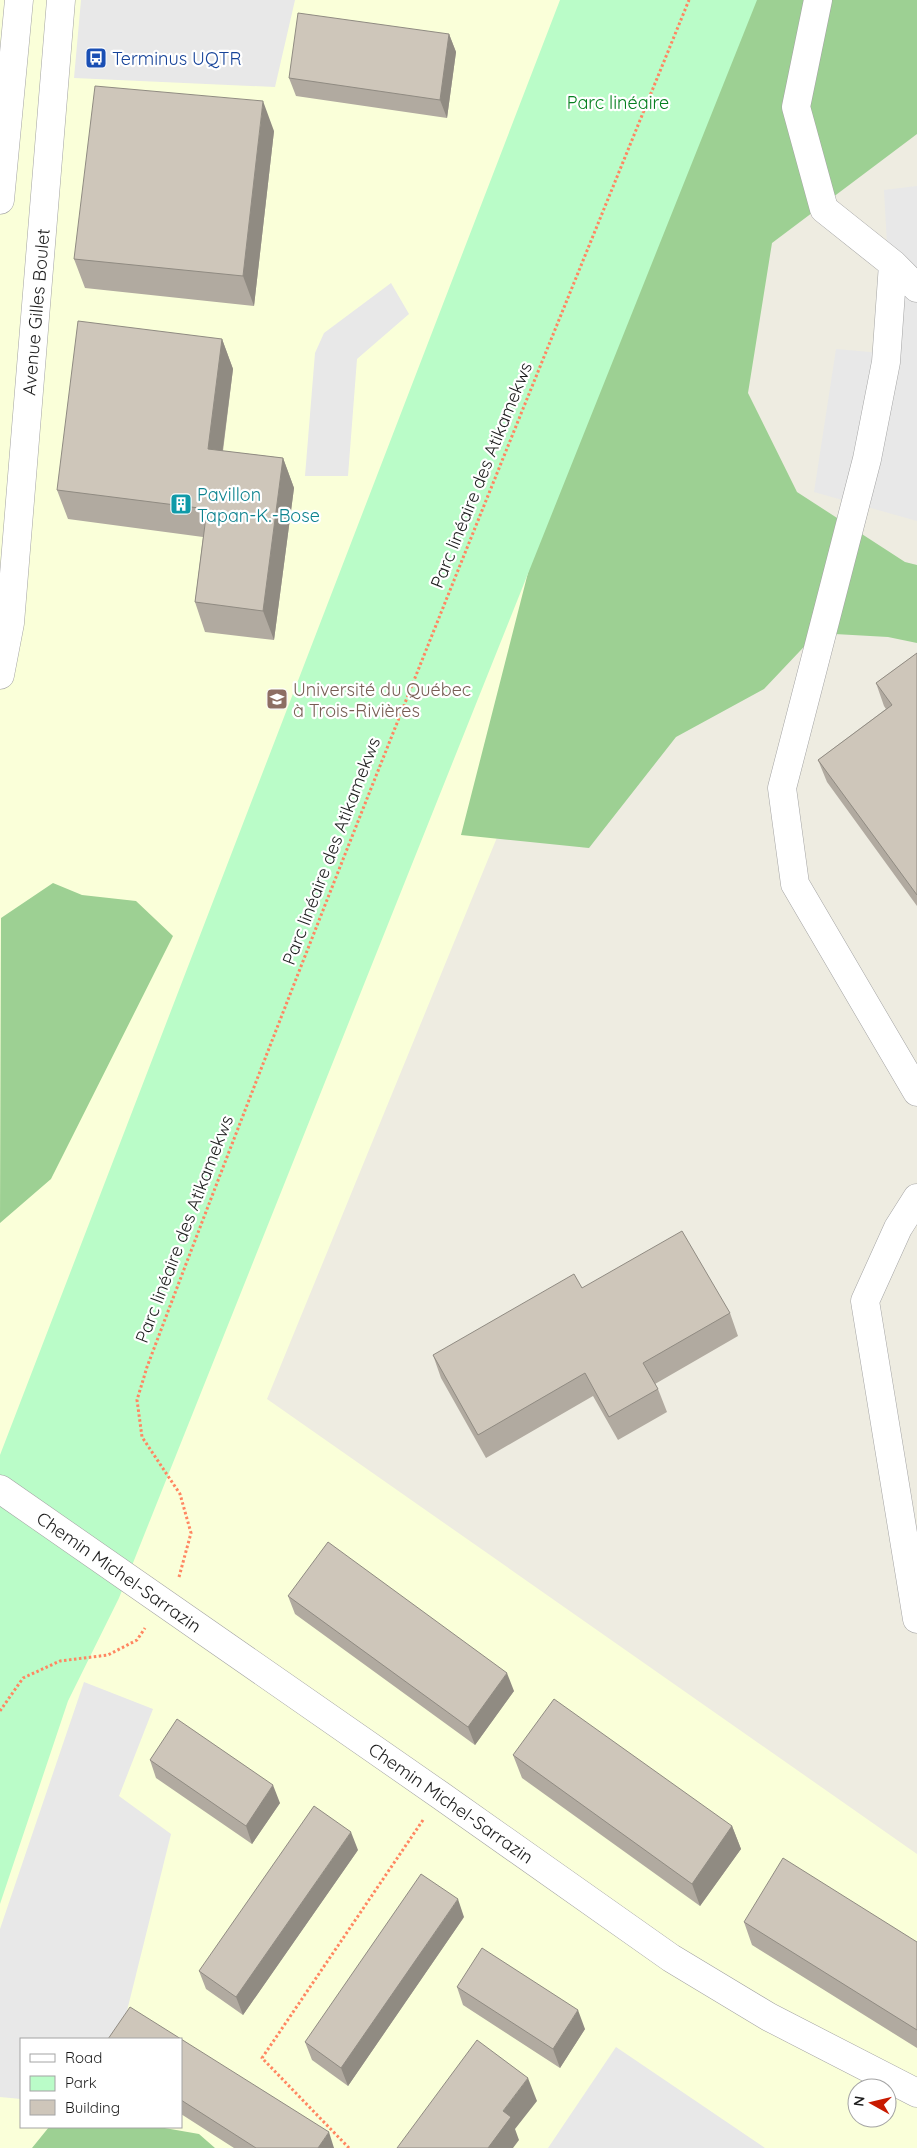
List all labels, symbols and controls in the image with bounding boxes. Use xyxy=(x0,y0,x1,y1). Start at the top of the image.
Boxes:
bus stop icon: Terminus UQTR xyxy=(84,46,108,70)
place label: Terminus UQTR xyxy=(112,47,241,70)
park label: Parc linéaire xyxy=(567,91,669,114)
street label: Avenue Gilles Boulet xyxy=(17,228,55,396)
street label: Parc linéaire des Atikamekws xyxy=(425,359,537,591)
place label: Pavillon Tapan-K.-Bose xyxy=(197,483,320,527)
building icon: Pavillon Tapan-K.-Bose xyxy=(169,492,193,516)
place label: Université du Québec à Trois-Rivières xyxy=(293,678,471,722)
school or university icon: Université du Québec à Trois-Rivières xyxy=(265,687,289,711)
street label: Parc linéaire des Atikamekws xyxy=(277,734,385,968)
street label: Parc linéaire des Atikamekws xyxy=(130,1112,238,1346)
street label: Chemin Michel-Sarrazin xyxy=(32,1506,206,1638)
street label: Chemin Michel-Sarrazin xyxy=(364,1737,538,1869)
legend xyxy=(20,2038,182,2128)
text: Road xyxy=(65,2048,102,2067)
text: Park xyxy=(65,2073,97,2092)
north arrow xyxy=(847,2078,897,2128)
text: N xyxy=(849,2095,869,2108)
text: Building xyxy=(65,2098,120,2117)

